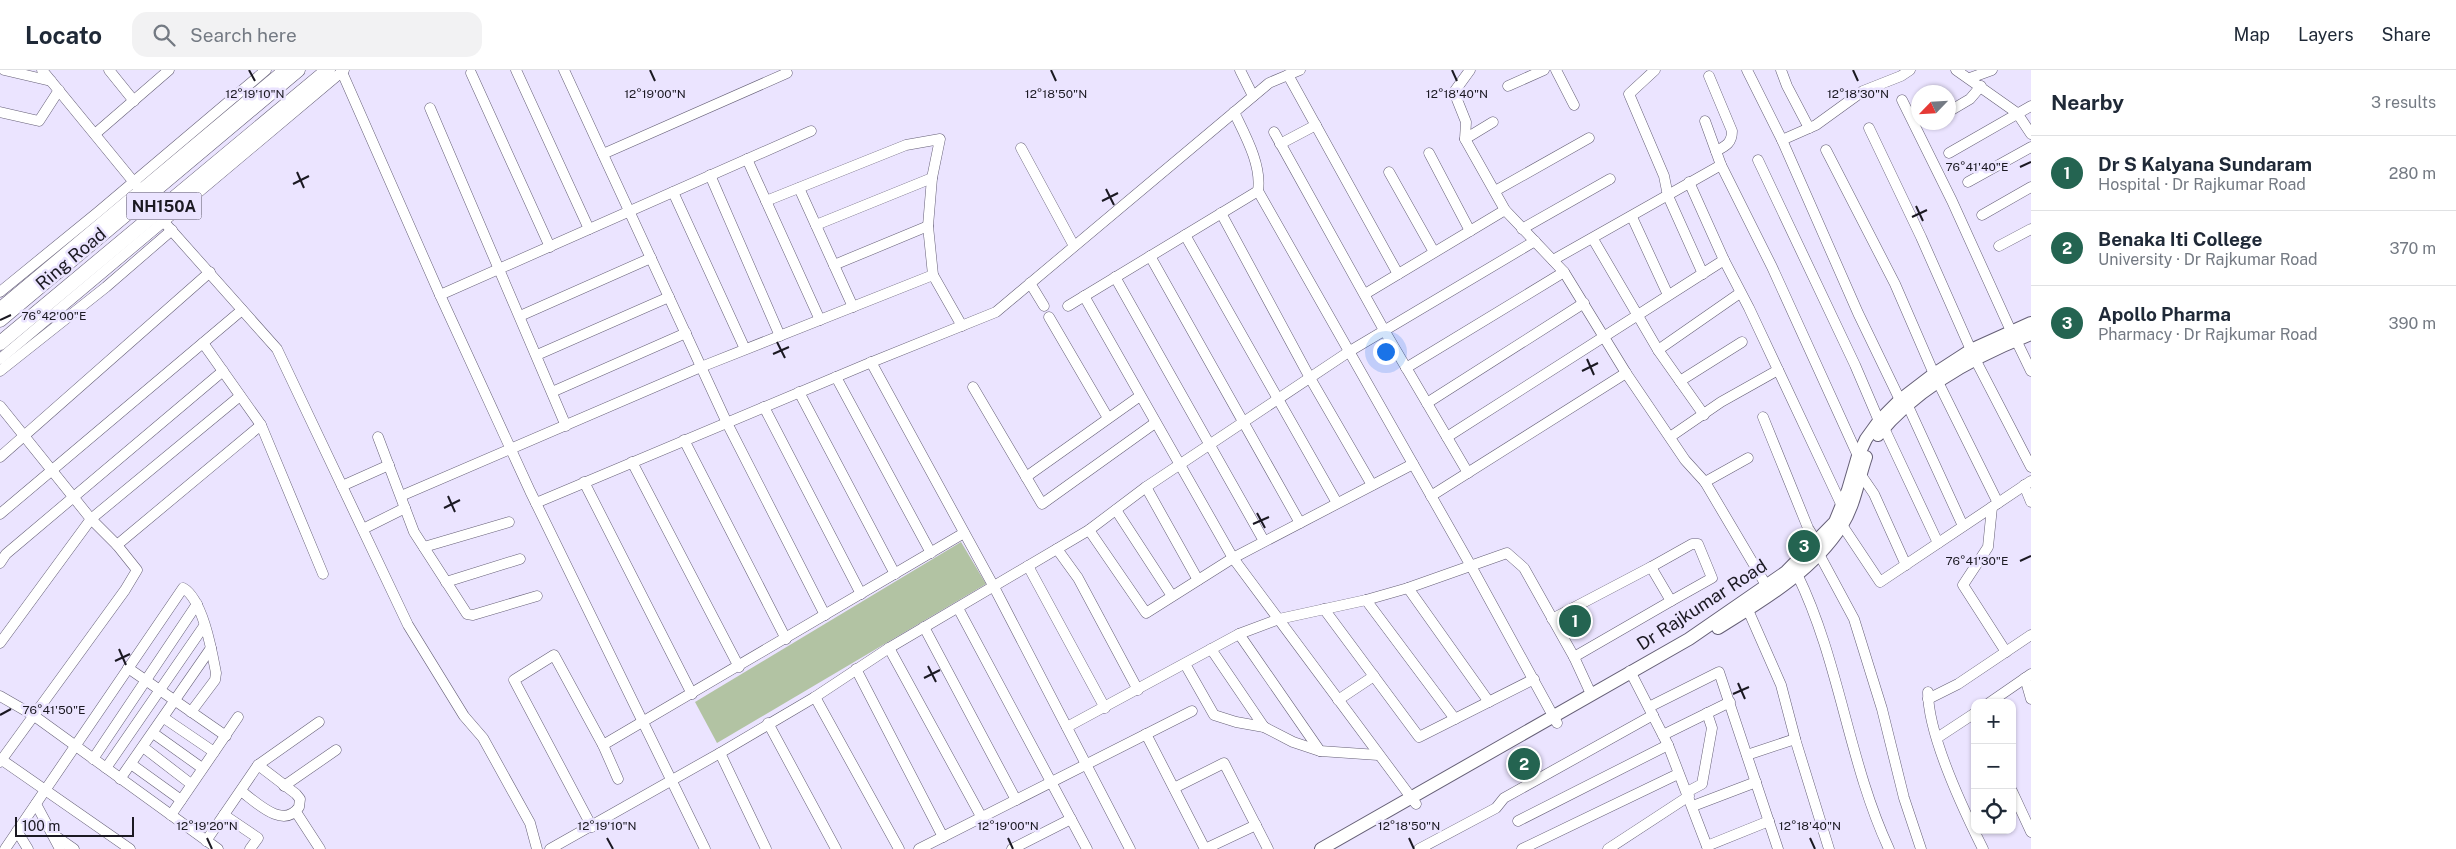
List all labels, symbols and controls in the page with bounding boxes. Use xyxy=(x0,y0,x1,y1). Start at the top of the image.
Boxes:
search box xyxy=(132,12,482,57)
text: Locato xyxy=(25,21,102,49)
icon: search xyxy=(150,21,178,49)
text: Search here xyxy=(190,24,297,46)
text: Map xyxy=(2234,24,2270,45)
text: Layers xyxy=(2298,24,2354,45)
text: Share xyxy=(2382,24,2431,45)
north arrow xyxy=(1911,85,1956,130)
text: 12°19'10"N xyxy=(225,87,285,101)
text: 12°19'00"N xyxy=(624,87,686,101)
text: 12°18'50"N xyxy=(1025,87,1087,101)
text: 12°18'40"N xyxy=(1426,87,1488,101)
text: 12°18'30"N xyxy=(1827,87,1889,101)
text: Nearby xyxy=(2051,90,2124,115)
text: 3 results xyxy=(2371,93,2436,112)
text: Dr S Kalyana Sundaram xyxy=(2098,153,2312,175)
text: 76°41'40"E xyxy=(1946,160,2008,174)
text: 1 xyxy=(2064,164,2070,183)
text: 280 m xyxy=(2389,164,2436,183)
text: Hospital · Dr Rajkumar Road xyxy=(2098,175,2306,194)
road number: NH150A xyxy=(126,192,202,220)
street label: Ring Road xyxy=(31,223,110,294)
text: Benaka Iti College xyxy=(2098,228,2262,250)
text: 2 xyxy=(2062,239,2072,258)
text: 370 m xyxy=(2389,239,2436,258)
text: University · Dr Rajkumar Road xyxy=(2098,250,2318,269)
text: Apollo Pharma xyxy=(2098,303,2231,325)
text: 76°42'00"E xyxy=(22,309,86,323)
text: 3 xyxy=(2062,314,2072,333)
text: 390 m xyxy=(2389,314,2436,333)
text: Pharmacy · Dr Rajkumar Road xyxy=(2098,325,2318,344)
your location xyxy=(1373,339,1399,365)
pin: 3 xyxy=(1788,527,1820,565)
text: 76°41'30"E xyxy=(1946,554,2008,568)
street label: Dr Rajkumar Road xyxy=(1633,555,1771,654)
pin: 1 xyxy=(1559,602,1591,640)
map controls xyxy=(1971,699,2016,834)
button: + xyxy=(1971,699,2016,744)
text: 76°41'50"E xyxy=(23,703,85,717)
button: − xyxy=(1971,744,2016,789)
pin: 2 xyxy=(1508,745,1540,783)
button: locate xyxy=(1971,789,2016,834)
scale bar xyxy=(15,814,134,837)
text: 100 m xyxy=(22,818,60,834)
text: 12°19'20"N xyxy=(176,819,238,833)
text: 12°19'10"N xyxy=(577,819,637,833)
text: 12°19'00"N xyxy=(977,819,1039,833)
text: 12°18'50"N xyxy=(1378,819,1440,833)
text: 12°18'40"N xyxy=(1779,819,1841,833)

